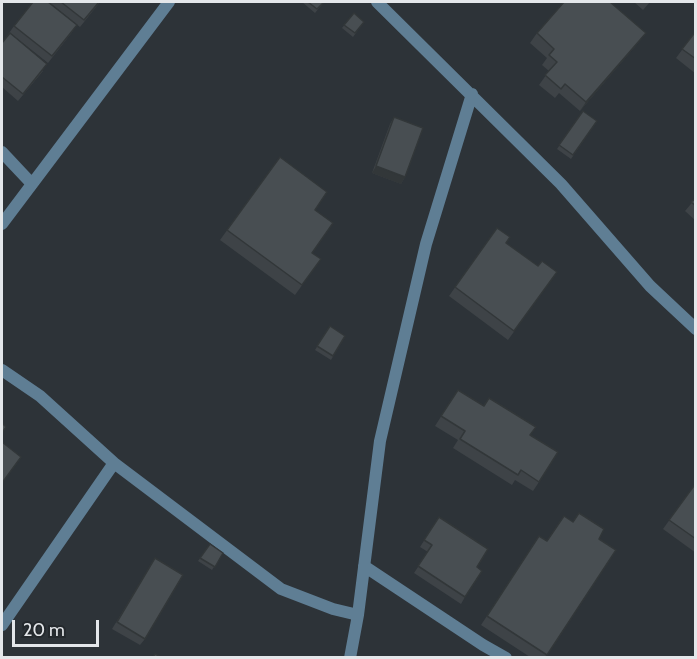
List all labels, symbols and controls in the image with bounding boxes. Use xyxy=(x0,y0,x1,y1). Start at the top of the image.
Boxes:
scale bar xyxy=(15,608,102,646)
text: 20 m xyxy=(23,619,65,641)

